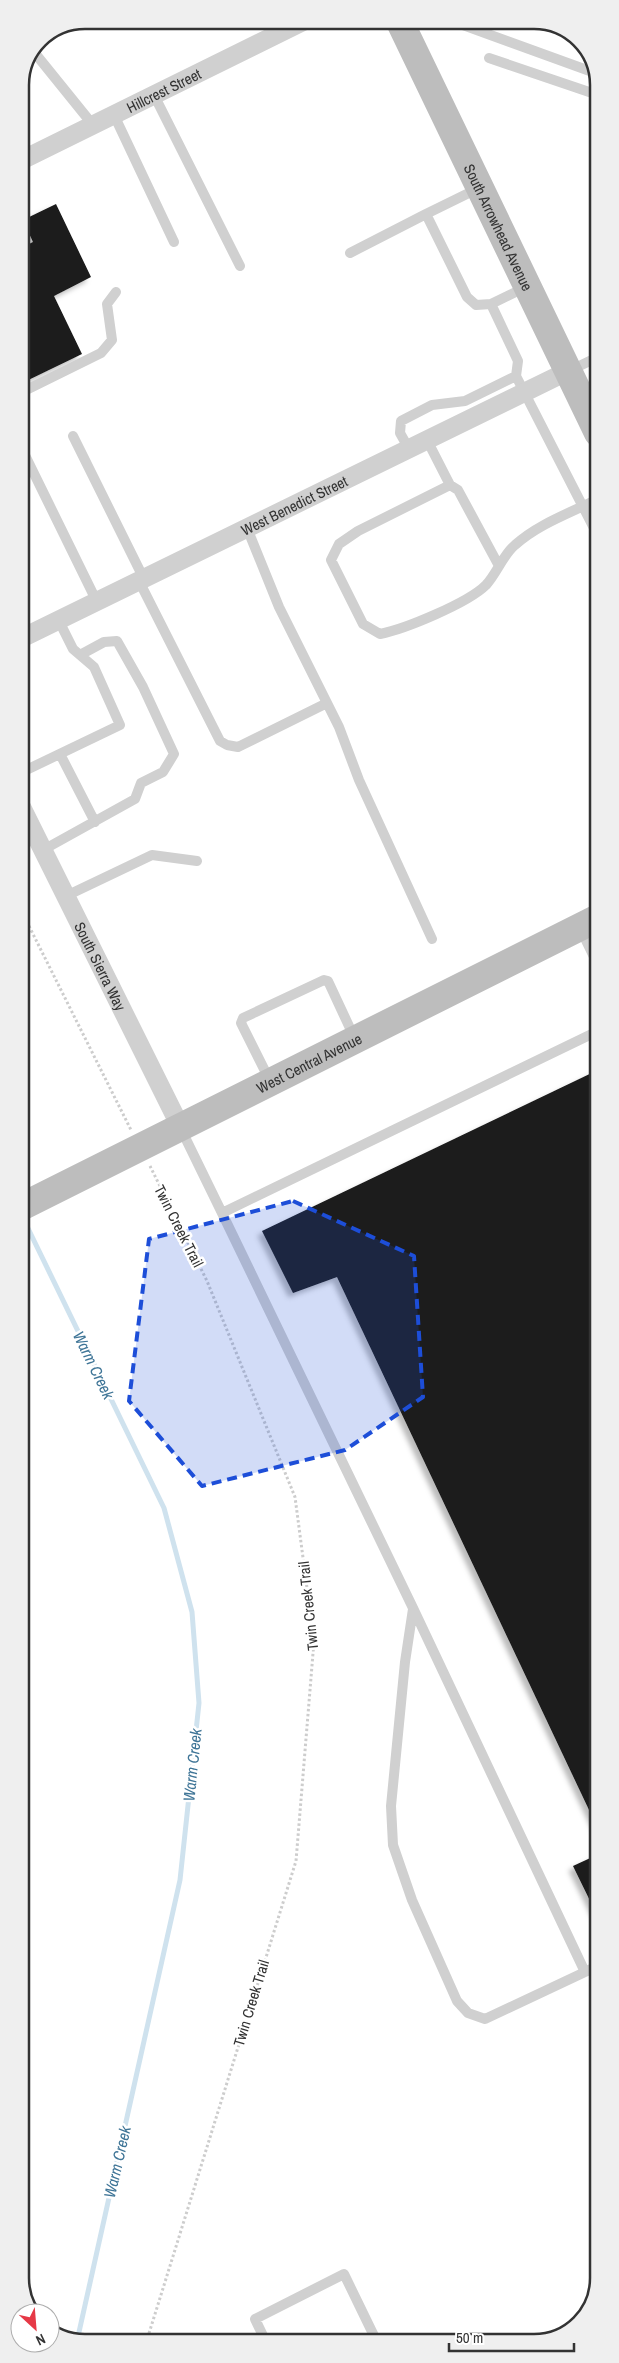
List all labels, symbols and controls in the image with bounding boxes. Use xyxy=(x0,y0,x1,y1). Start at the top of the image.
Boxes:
street label: Hillcrest Street xyxy=(123,63,205,118)
street label: South Arrowhead Avenue xyxy=(459,160,538,294)
street label: West Benedict Street xyxy=(237,470,351,540)
street label: South Sierra Way xyxy=(70,918,132,1015)
street label: West Central Avenue xyxy=(253,1028,365,1098)
street label: Twin Creek Trail xyxy=(149,1181,209,1271)
water label: Warm Creek xyxy=(68,1327,120,1403)
street label: Twin Creek Trail xyxy=(293,1560,323,1652)
water label: Warm Creek xyxy=(177,1727,207,1803)
street label: Twin Creek Trail xyxy=(228,1957,274,2049)
water label: Warm Creek xyxy=(98,2123,136,2200)
north arrow xyxy=(10,2303,60,2353)
scale bar xyxy=(449,2320,574,2352)
text: 50 m xyxy=(456,2327,483,2348)
text: N xyxy=(33,2330,48,2350)

